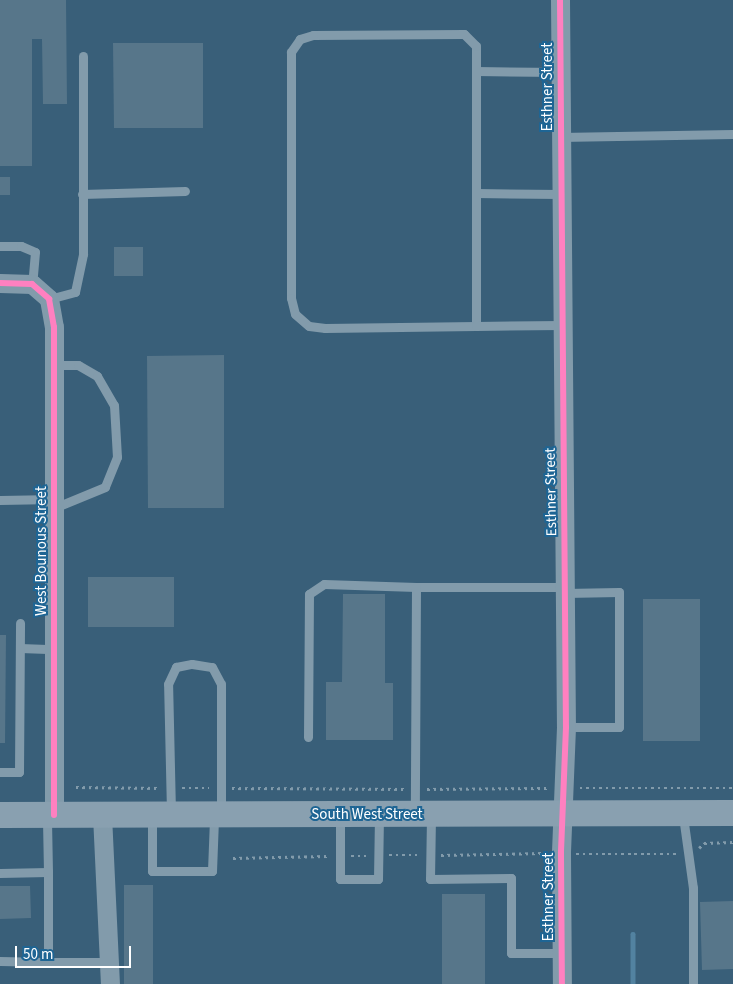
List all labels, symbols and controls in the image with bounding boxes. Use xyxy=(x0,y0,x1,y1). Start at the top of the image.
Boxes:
street label: Esthner Street xyxy=(539,43,557,131)
street label: Esthner Street xyxy=(541,448,561,536)
street label: West Bounous Street xyxy=(33,486,51,616)
street label: South West Street xyxy=(311,806,423,824)
street label: Esthner Street xyxy=(540,853,558,941)
scale bar xyxy=(18,936,134,968)
text: 50 m xyxy=(23,944,53,965)

